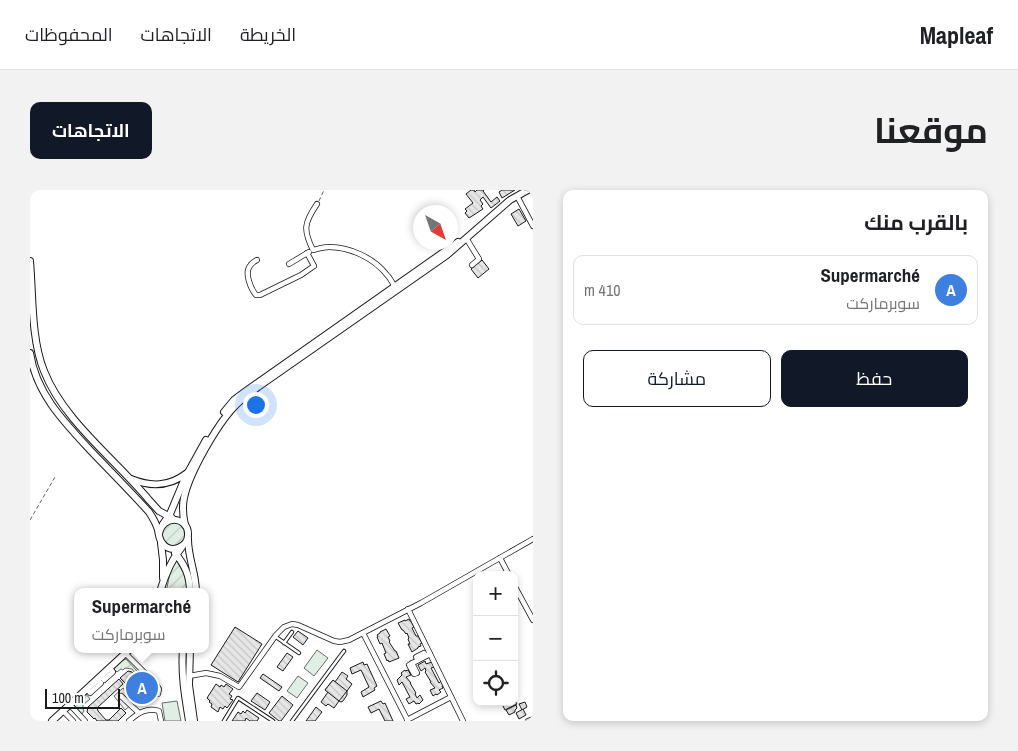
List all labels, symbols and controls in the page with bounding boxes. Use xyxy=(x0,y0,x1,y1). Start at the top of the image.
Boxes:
text: Mapleaf xyxy=(920,19,993,51)
text: المحفوظات xyxy=(25,22,113,47)
text: الاتجاهات xyxy=(141,22,212,47)
text: الخريطة xyxy=(240,22,296,47)
button: الاتجاهات xyxy=(30,102,152,159)
text: موقعنا xyxy=(874,107,988,154)
north arrow xyxy=(413,205,458,250)
text: بالقرب منك xyxy=(864,208,968,237)
text: Supermarché xyxy=(820,262,920,288)
text: 410 m xyxy=(584,279,620,301)
text: A xyxy=(946,279,956,301)
text: سوبرماركت xyxy=(846,292,920,314)
button: مشاركة xyxy=(583,350,771,407)
button: حفظ xyxy=(781,350,968,407)
your location xyxy=(243,392,269,418)
map controls xyxy=(473,571,518,706)
button: + xyxy=(473,571,518,616)
popup xyxy=(74,588,209,653)
text: Supermarché xyxy=(92,593,191,619)
button: − xyxy=(473,616,518,661)
text: سوبرماركت xyxy=(92,623,166,645)
button: locate xyxy=(473,661,518,706)
pin: A xyxy=(126,669,158,707)
scale bar xyxy=(45,686,120,709)
text: 100 m xyxy=(52,689,84,707)

